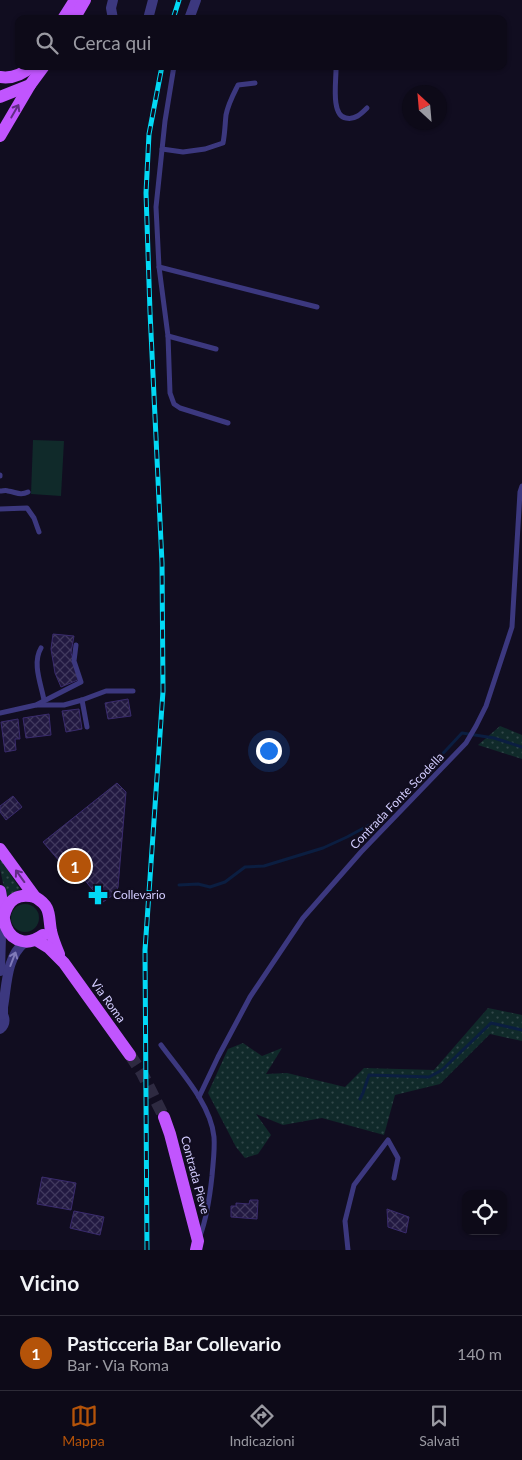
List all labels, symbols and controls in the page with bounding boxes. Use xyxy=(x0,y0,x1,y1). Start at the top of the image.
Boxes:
search box xyxy=(15,15,507,70)
icon: search xyxy=(33,29,61,57)
text: Cerca qui xyxy=(73,31,151,54)
north arrow xyxy=(402,85,447,130)
one-way arrow xyxy=(10,103,20,118)
your location xyxy=(256,738,282,764)
street label: Contrada Fonte Scodella xyxy=(347,749,447,852)
pin: 1 xyxy=(59,847,91,885)
one-way arrow xyxy=(15,869,25,883)
pharmacy icon: Collevario xyxy=(87,884,109,906)
place label: Collevario xyxy=(113,887,166,902)
one-way arrow xyxy=(9,952,18,967)
street label: Via Roma xyxy=(88,976,129,1025)
street label: Contrada Pieve xyxy=(178,1134,213,1216)
map controls xyxy=(462,1190,507,1235)
button: locate xyxy=(462,1190,507,1235)
text: Vicino xyxy=(20,1270,79,1295)
text: Pasticceria Bar Collevario xyxy=(67,1332,281,1355)
text: 1 xyxy=(31,1344,41,1363)
text: 140 m xyxy=(457,1344,502,1363)
text: Bar · Via Roma xyxy=(67,1355,169,1374)
tab: Mappa xyxy=(62,1402,105,1449)
tab: Indicazioni xyxy=(229,1402,295,1449)
tab: Salvati xyxy=(419,1402,460,1449)

